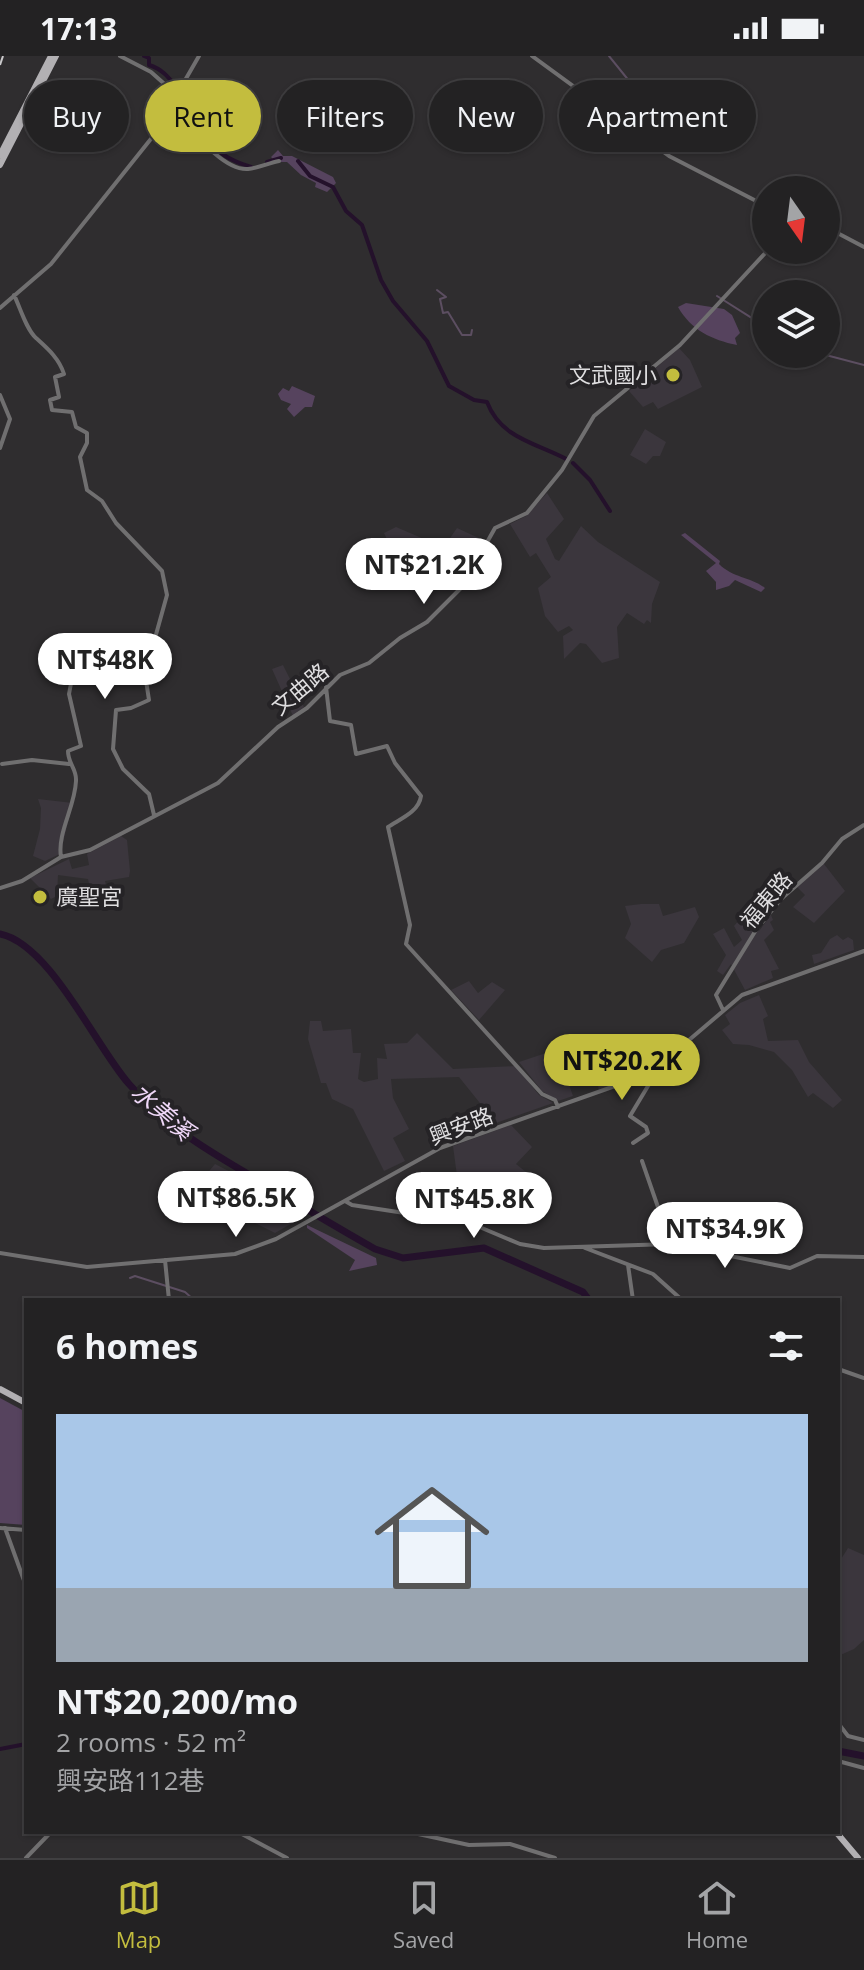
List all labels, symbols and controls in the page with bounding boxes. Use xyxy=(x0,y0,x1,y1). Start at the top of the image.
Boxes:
text: 17:13 xyxy=(40,8,117,49)
chip: Buy xyxy=(24,80,129,152)
chip: Rent xyxy=(145,80,261,152)
chip: Filters xyxy=(277,80,413,152)
chip: New xyxy=(429,80,543,152)
chip: Apartment xyxy=(559,80,756,152)
north arrow xyxy=(752,176,840,264)
map controls xyxy=(752,176,840,368)
button: layers xyxy=(752,280,840,368)
place label: 文武國小 xyxy=(569,359,657,389)
marker: 文武國小 xyxy=(664,366,682,384)
pin: NT$21.2K xyxy=(341,538,507,606)
text: NT$21.2K xyxy=(364,546,484,582)
pin: NT$48K xyxy=(40,633,170,701)
text: NT$48K xyxy=(56,641,154,677)
street label: 文曲路 xyxy=(264,656,334,721)
street label: 福東路 xyxy=(733,864,798,934)
place label: 廣聖宮 xyxy=(56,881,122,911)
marker: 廣聖宮 xyxy=(31,888,49,906)
pin: NT$20.2K xyxy=(539,1034,705,1102)
text: NT$20.2K xyxy=(562,1042,682,1078)
water label: 水美溪 xyxy=(125,1075,203,1149)
street label: 興安路 xyxy=(424,1099,497,1151)
pin: NT$86.5K xyxy=(153,1171,319,1239)
pin: NT$45.8K xyxy=(391,1172,557,1240)
text: NT$86.5K xyxy=(176,1179,296,1215)
text: NT$45.8K xyxy=(414,1180,534,1216)
pin: NT$34.9K xyxy=(642,1202,808,1270)
text: NT$34.9K xyxy=(665,1210,785,1246)
text: 6 homes xyxy=(56,1323,198,1369)
icon: filters xyxy=(764,1324,808,1368)
icon: home xyxy=(360,1466,504,1610)
text: NT$20,200/mo xyxy=(56,1678,298,1724)
text: 2 rooms · 52 m² xyxy=(56,1724,246,1760)
text: 興安路112巷 xyxy=(56,1762,205,1798)
tab: Map xyxy=(116,1876,161,1954)
tab: Saved xyxy=(393,1876,454,1954)
tab: Home xyxy=(686,1876,748,1954)

